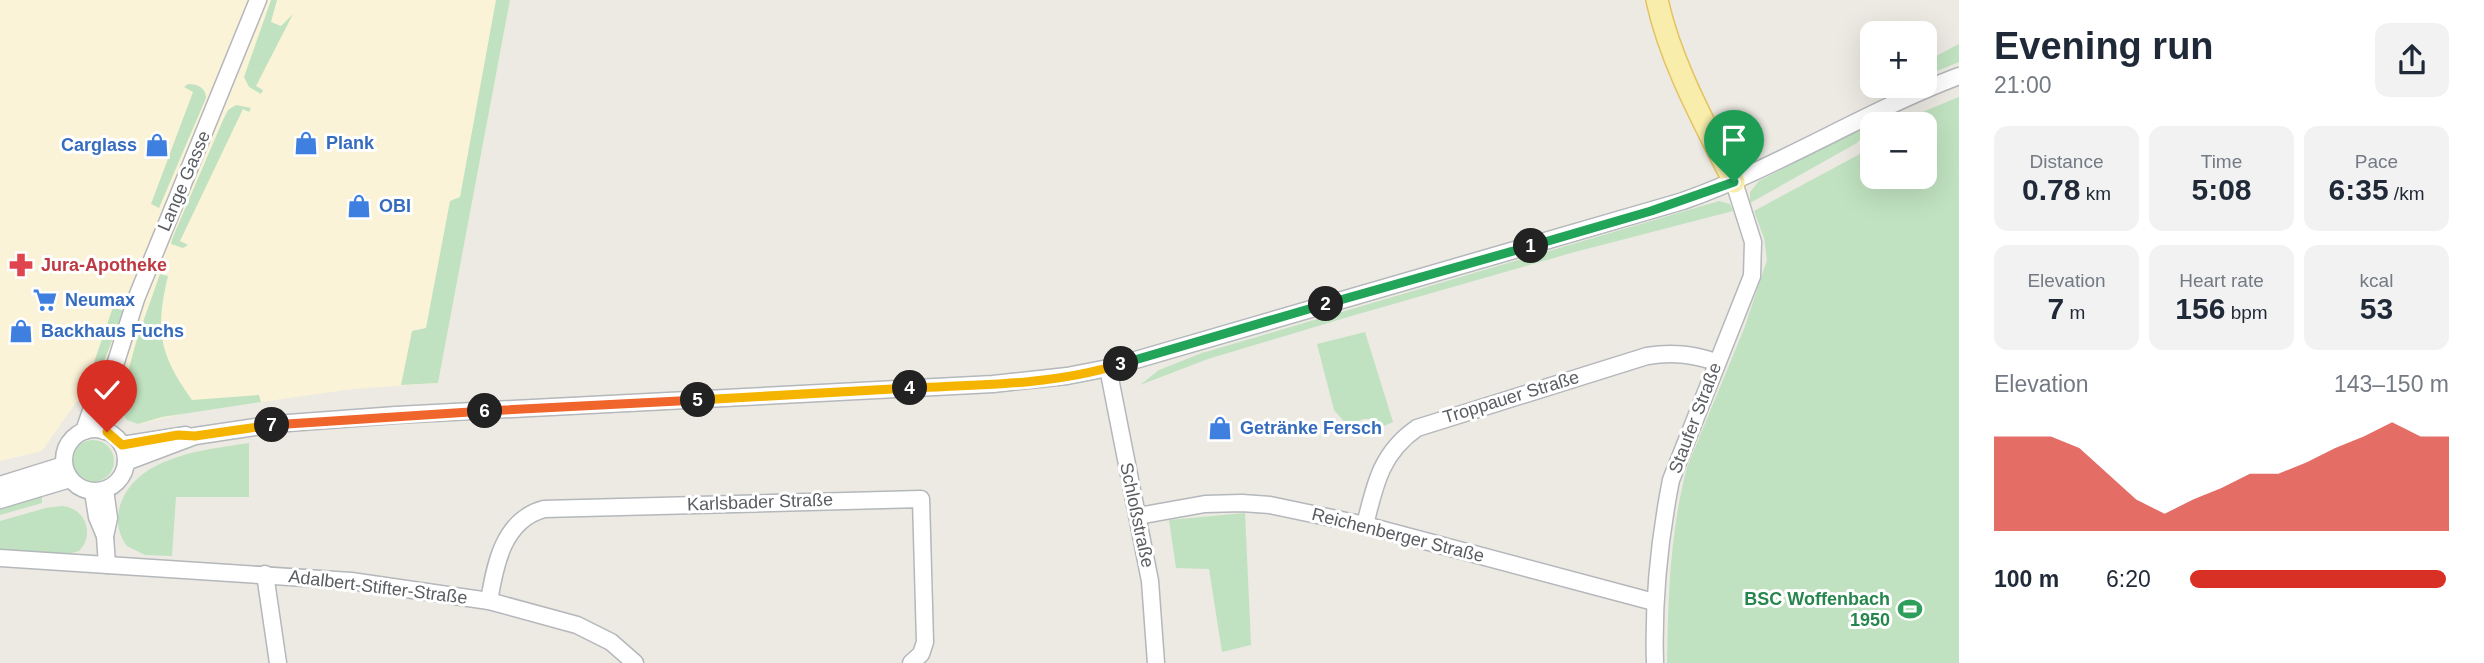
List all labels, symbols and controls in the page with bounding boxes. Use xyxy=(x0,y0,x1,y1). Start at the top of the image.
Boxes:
map controls xyxy=(1860,21,1937,189)
button: + xyxy=(1860,21,1937,98)
button: share xyxy=(2375,23,2449,97)
text: Evening run xyxy=(1994,25,2214,67)
text: 21:00 xyxy=(1994,72,2052,98)
pin xyxy=(1704,110,1764,182)
button: − xyxy=(1860,112,1937,189)
icon: arrive xyxy=(1715,121,1753,159)
street label: Lange Gasse xyxy=(154,128,214,234)
shop icon: Plank xyxy=(292,129,320,157)
shop icon: Carglass xyxy=(143,131,171,159)
place label: Plank xyxy=(326,133,375,153)
place label: Carglass xyxy=(61,135,137,155)
text: Distance xyxy=(2030,151,2103,172)
text: Time xyxy=(2201,151,2242,172)
text: Pace xyxy=(2355,151,2398,172)
text: 0.78 xyxy=(2022,173,2080,206)
text: 5:08 xyxy=(2191,173,2252,206)
text: 6:35 xyxy=(2329,173,2389,206)
text: km xyxy=(2080,183,2111,204)
text: /km xyxy=(2389,183,2424,204)
shop icon: OBI xyxy=(345,192,373,220)
place label: OBI xyxy=(379,196,411,216)
pin: 1 xyxy=(1514,229,1548,264)
text: 1 xyxy=(1525,235,1536,256)
pharmacy icon: Jura-Apotheke xyxy=(7,251,35,279)
place label: Jura-Apotheke xyxy=(41,255,167,275)
text: Elevation xyxy=(2027,270,2106,291)
text: Heart rate xyxy=(2179,270,2264,291)
text: kcal xyxy=(2360,270,2393,291)
supermarket icon: Neumax xyxy=(31,286,59,314)
pin: 2 xyxy=(1308,286,1344,322)
place label: Neumax xyxy=(65,290,135,310)
text: 7 xyxy=(2048,292,2064,325)
text: 156 xyxy=(2175,292,2225,325)
text: 53 xyxy=(2360,292,2393,325)
text: 2 xyxy=(1320,293,1331,314)
text: m xyxy=(2064,302,2085,323)
text: bpm xyxy=(2225,302,2268,323)
shop icon: Backhaus Fuchs xyxy=(7,317,35,345)
place label: Backhaus Fuchs xyxy=(41,321,184,341)
pin: 3 xyxy=(1104,346,1138,382)
text: 3 xyxy=(1115,353,1126,374)
pin xyxy=(77,360,137,432)
street label: Staufer Straße xyxy=(1665,360,1725,476)
street label: Troppauer Straße xyxy=(1440,367,1582,427)
pin: 4 xyxy=(892,370,928,406)
icon: check xyxy=(88,371,126,409)
text: Elevation xyxy=(1994,371,2089,397)
text: 143–150 m xyxy=(2334,371,2449,397)
text: 4 xyxy=(904,377,915,398)
pin: 5 xyxy=(680,382,716,418)
text: 5 xyxy=(692,389,703,410)
pin: 6 xyxy=(468,394,503,428)
text: 6 xyxy=(479,400,490,421)
pin: 7 xyxy=(254,408,290,442)
text: 7 xyxy=(266,414,277,435)
shop icon: Getränke Fersch xyxy=(1206,414,1234,442)
place label: Getränke Fersch xyxy=(1240,418,1382,438)
street label: Schloßstraße xyxy=(1116,461,1158,569)
street label: Karlsbader Straße xyxy=(687,489,833,515)
street label: Reichenberger Straße xyxy=(1310,504,1486,566)
street label: Adalbert-Stifter-Straße xyxy=(287,566,469,608)
text: 100 m xyxy=(1994,566,2059,592)
text: 6:20 xyxy=(2106,566,2151,592)
place label: BSC Woffenbach 1950 xyxy=(1744,589,1890,630)
sports icon: BSC Woffenbach 1950 xyxy=(1896,595,1924,623)

